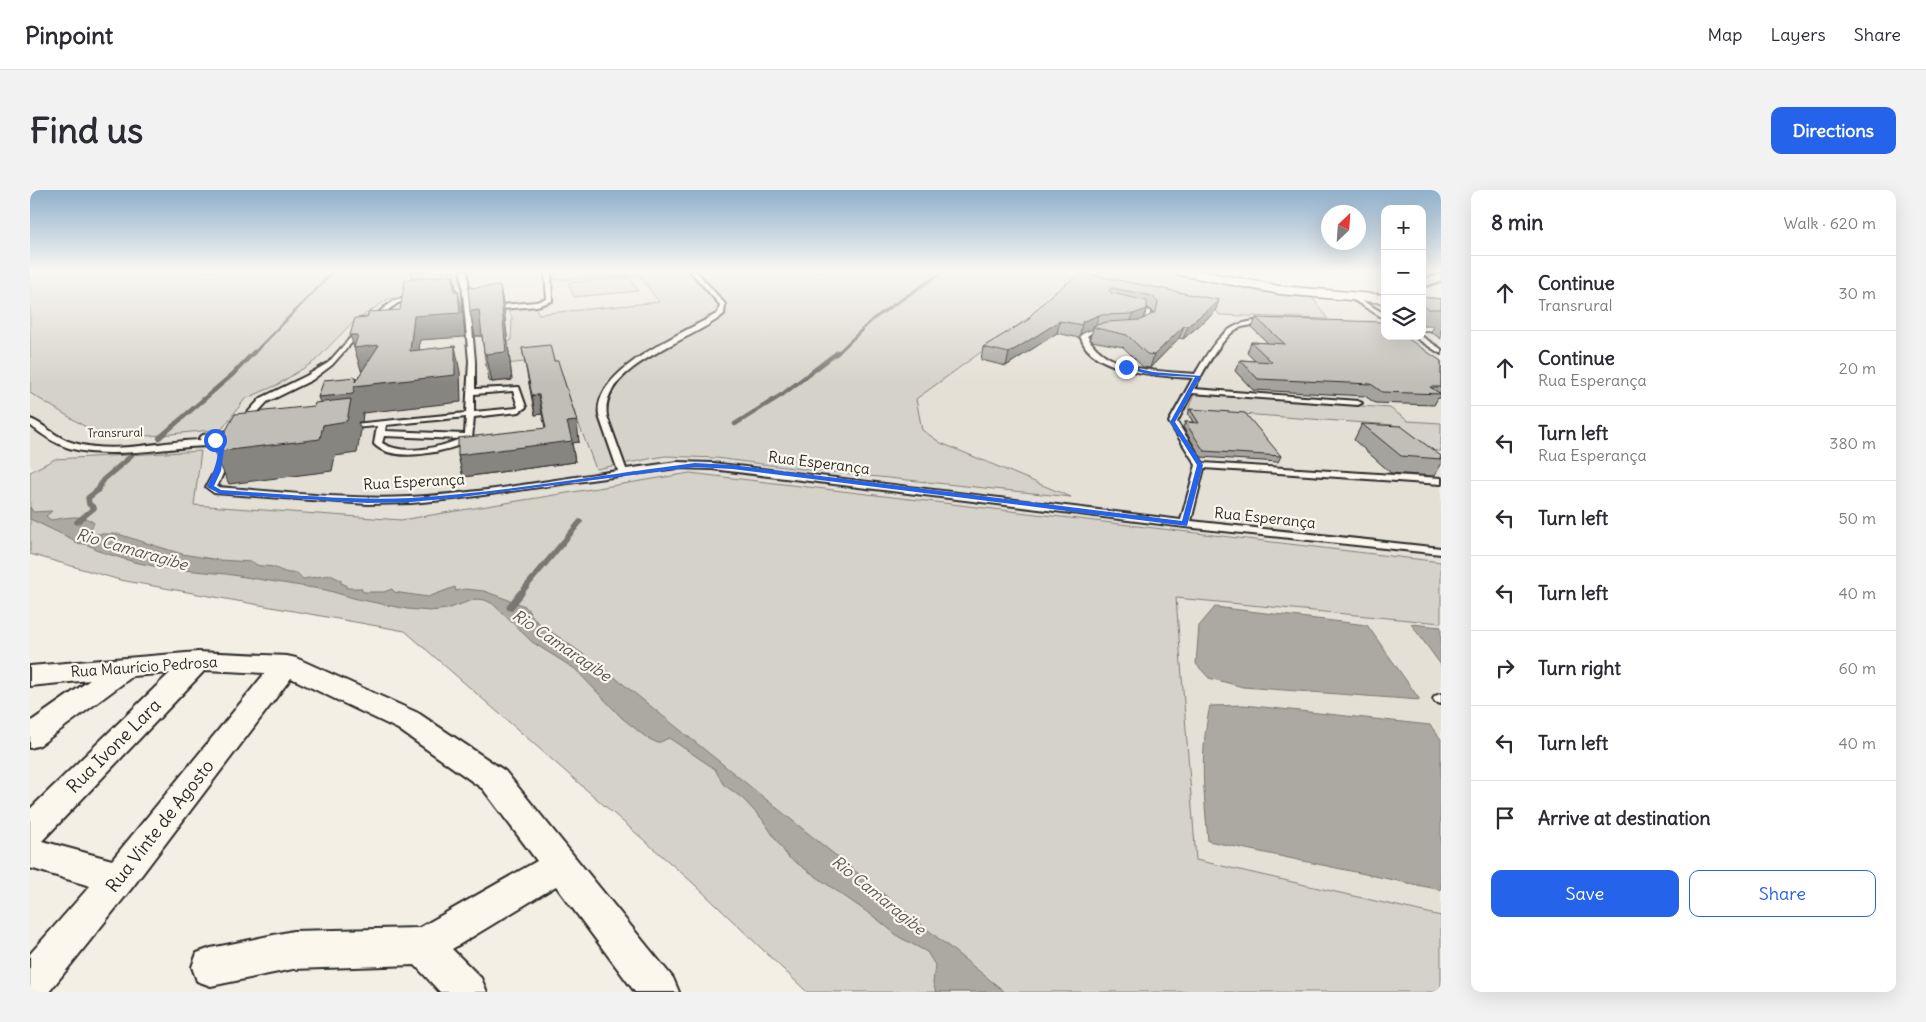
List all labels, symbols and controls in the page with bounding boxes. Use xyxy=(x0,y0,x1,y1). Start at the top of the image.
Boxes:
text: Pinpoint xyxy=(25,20,113,50)
text: Map xyxy=(1707,23,1742,46)
text: Layers xyxy=(1770,23,1826,46)
text: Share xyxy=(1854,23,1901,46)
button: Directions xyxy=(1771,107,1896,154)
text: Find us xyxy=(30,108,143,152)
north arrow xyxy=(1321,205,1366,250)
map controls xyxy=(1381,205,1426,340)
button: + xyxy=(1381,205,1426,250)
text: 8 min xyxy=(1491,209,1543,236)
text: Walk · 620 m xyxy=(1784,213,1876,233)
button: − xyxy=(1381,250,1426,295)
text: Continue xyxy=(1538,271,1615,295)
icon: ahead xyxy=(1491,279,1519,307)
text: 30 m xyxy=(1839,283,1876,303)
button: layers xyxy=(1381,295,1426,340)
text: Transrural xyxy=(1538,295,1612,315)
text: Continue xyxy=(1538,346,1615,370)
icon: ahead xyxy=(1491,354,1519,382)
route end xyxy=(1115,356,1138,379)
text: 20 m xyxy=(1839,358,1876,378)
text: Rua Esperança xyxy=(1538,370,1647,390)
text: Turn left xyxy=(1538,421,1608,445)
street label: Transrural xyxy=(87,425,143,440)
route start xyxy=(204,429,227,452)
icon: left xyxy=(1491,429,1519,457)
text: 380 m xyxy=(1829,433,1876,453)
text: Rua Esperança xyxy=(1538,445,1647,465)
street label: Rua Esperança xyxy=(767,447,871,478)
street label: Rua Esperança xyxy=(363,469,466,494)
street label: Rua Esperança xyxy=(1213,503,1317,532)
icon: left xyxy=(1491,504,1519,532)
text: Turn left xyxy=(1538,506,1608,530)
text: 50 m xyxy=(1838,508,1876,528)
water label: Rio Camaragibe xyxy=(74,524,191,575)
icon: left xyxy=(1491,579,1519,607)
text: Turn left xyxy=(1538,581,1608,605)
text: 40 m xyxy=(1838,583,1876,603)
water label: Rio Camaragibe xyxy=(509,605,616,686)
street label: Rua Maurício Pedrosa xyxy=(70,652,218,681)
icon: right xyxy=(1491,654,1519,682)
text: Turn right xyxy=(1538,656,1621,680)
text: 60 m xyxy=(1838,658,1876,678)
street label: Rua Ivone Lara xyxy=(62,694,166,798)
icon: left xyxy=(1491,729,1519,757)
text: Turn left xyxy=(1538,731,1608,755)
text: 40 m xyxy=(1838,733,1876,753)
street label: Rua Vinte de Agosto xyxy=(101,755,219,897)
icon: arrive xyxy=(1491,804,1519,832)
text: Arrive at destination xyxy=(1538,806,1711,830)
water label: Rio Camaragibe xyxy=(828,851,931,940)
button: Save xyxy=(1491,870,1679,917)
button: Share xyxy=(1689,870,1876,917)

